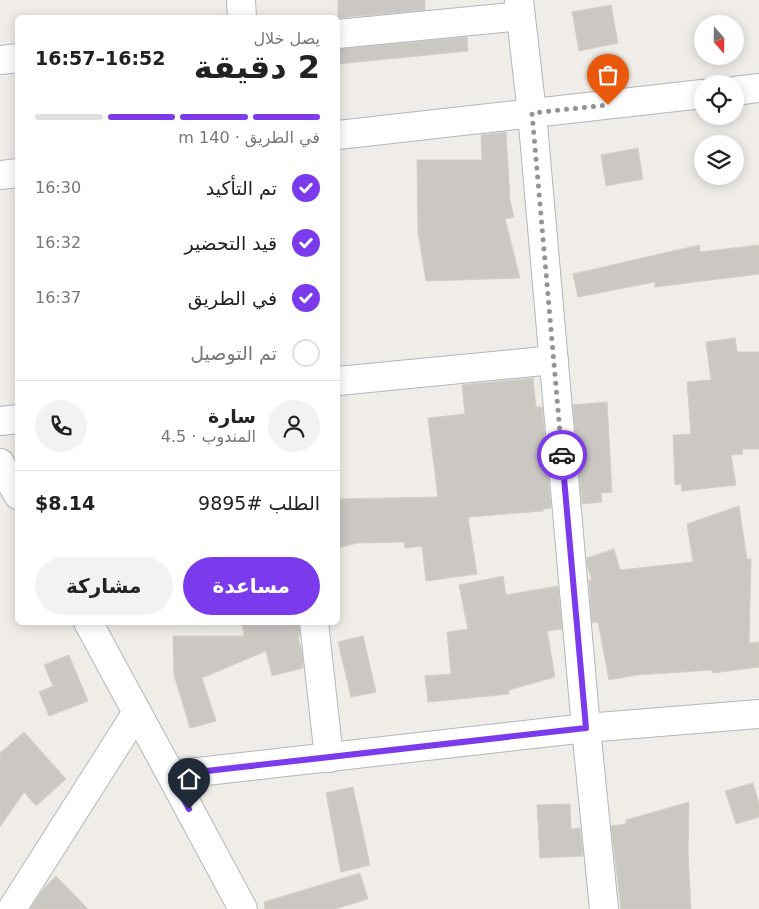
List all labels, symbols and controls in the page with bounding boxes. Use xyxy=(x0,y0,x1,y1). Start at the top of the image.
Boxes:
north arrow xyxy=(694,15,744,65)
map controls xyxy=(694,15,744,185)
text: يصل خلال xyxy=(253,29,320,48)
text: 16:52–16:57 xyxy=(35,47,165,69)
text: 2 دقيقة xyxy=(194,48,320,86)
pin xyxy=(587,54,629,105)
icon: bag xyxy=(594,61,622,89)
button: locate xyxy=(694,75,744,125)
text: في الطريق · 140 m xyxy=(178,128,320,147)
button: layers xyxy=(694,135,744,185)
icon: check xyxy=(292,174,320,202)
text: تم التأكيد xyxy=(206,177,277,199)
text: 16:30 xyxy=(35,178,81,197)
icon: check xyxy=(292,229,320,257)
text: قيد التحضير xyxy=(184,232,277,254)
text: 16:32 xyxy=(35,233,81,252)
icon: check xyxy=(292,284,320,312)
text: في الطريق xyxy=(188,287,277,309)
text: 16:37 xyxy=(35,288,81,307)
text: تم التوصيل xyxy=(190,342,277,364)
button: phone xyxy=(35,400,87,452)
button: person xyxy=(268,400,320,452)
text: سارة xyxy=(208,405,256,427)
text: المندوب · 4.5 xyxy=(161,427,256,446)
courier xyxy=(537,430,587,480)
icon: car xyxy=(548,441,576,469)
text: $8.14 xyxy=(35,492,95,514)
text: الطلب #9895 xyxy=(198,492,320,514)
button: مشاركة xyxy=(35,557,173,615)
button: مساعدة xyxy=(183,557,320,615)
pin xyxy=(168,758,210,809)
icon: home xyxy=(175,765,203,793)

